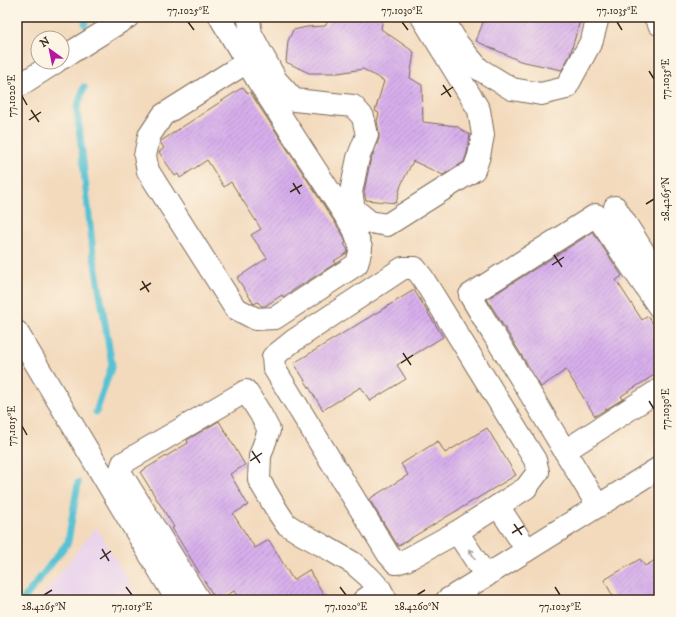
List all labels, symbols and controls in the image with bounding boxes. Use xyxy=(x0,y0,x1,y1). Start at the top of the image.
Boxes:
text: 77.1025°E xyxy=(167,5,209,17)
text: 77.1030°E xyxy=(381,5,423,17)
text: 77.1035°E xyxy=(597,5,637,17)
north arrow xyxy=(30,30,70,70)
text: N xyxy=(37,34,53,51)
text: 77.1035°E xyxy=(660,59,672,99)
text: 77.1020°E xyxy=(6,75,18,117)
text: 28.4265°N xyxy=(660,177,672,221)
text: 77.1030°E xyxy=(660,388,672,430)
text: 77.1015°E xyxy=(6,406,18,446)
one-way arrow xyxy=(467,548,475,560)
text: 28.4265°N xyxy=(22,601,66,613)
text: 77.1015°E xyxy=(112,601,152,613)
text: 77.1020°E xyxy=(325,601,367,613)
text: 28.4260°N xyxy=(394,601,440,613)
text: 77.1025°E xyxy=(539,601,581,613)

